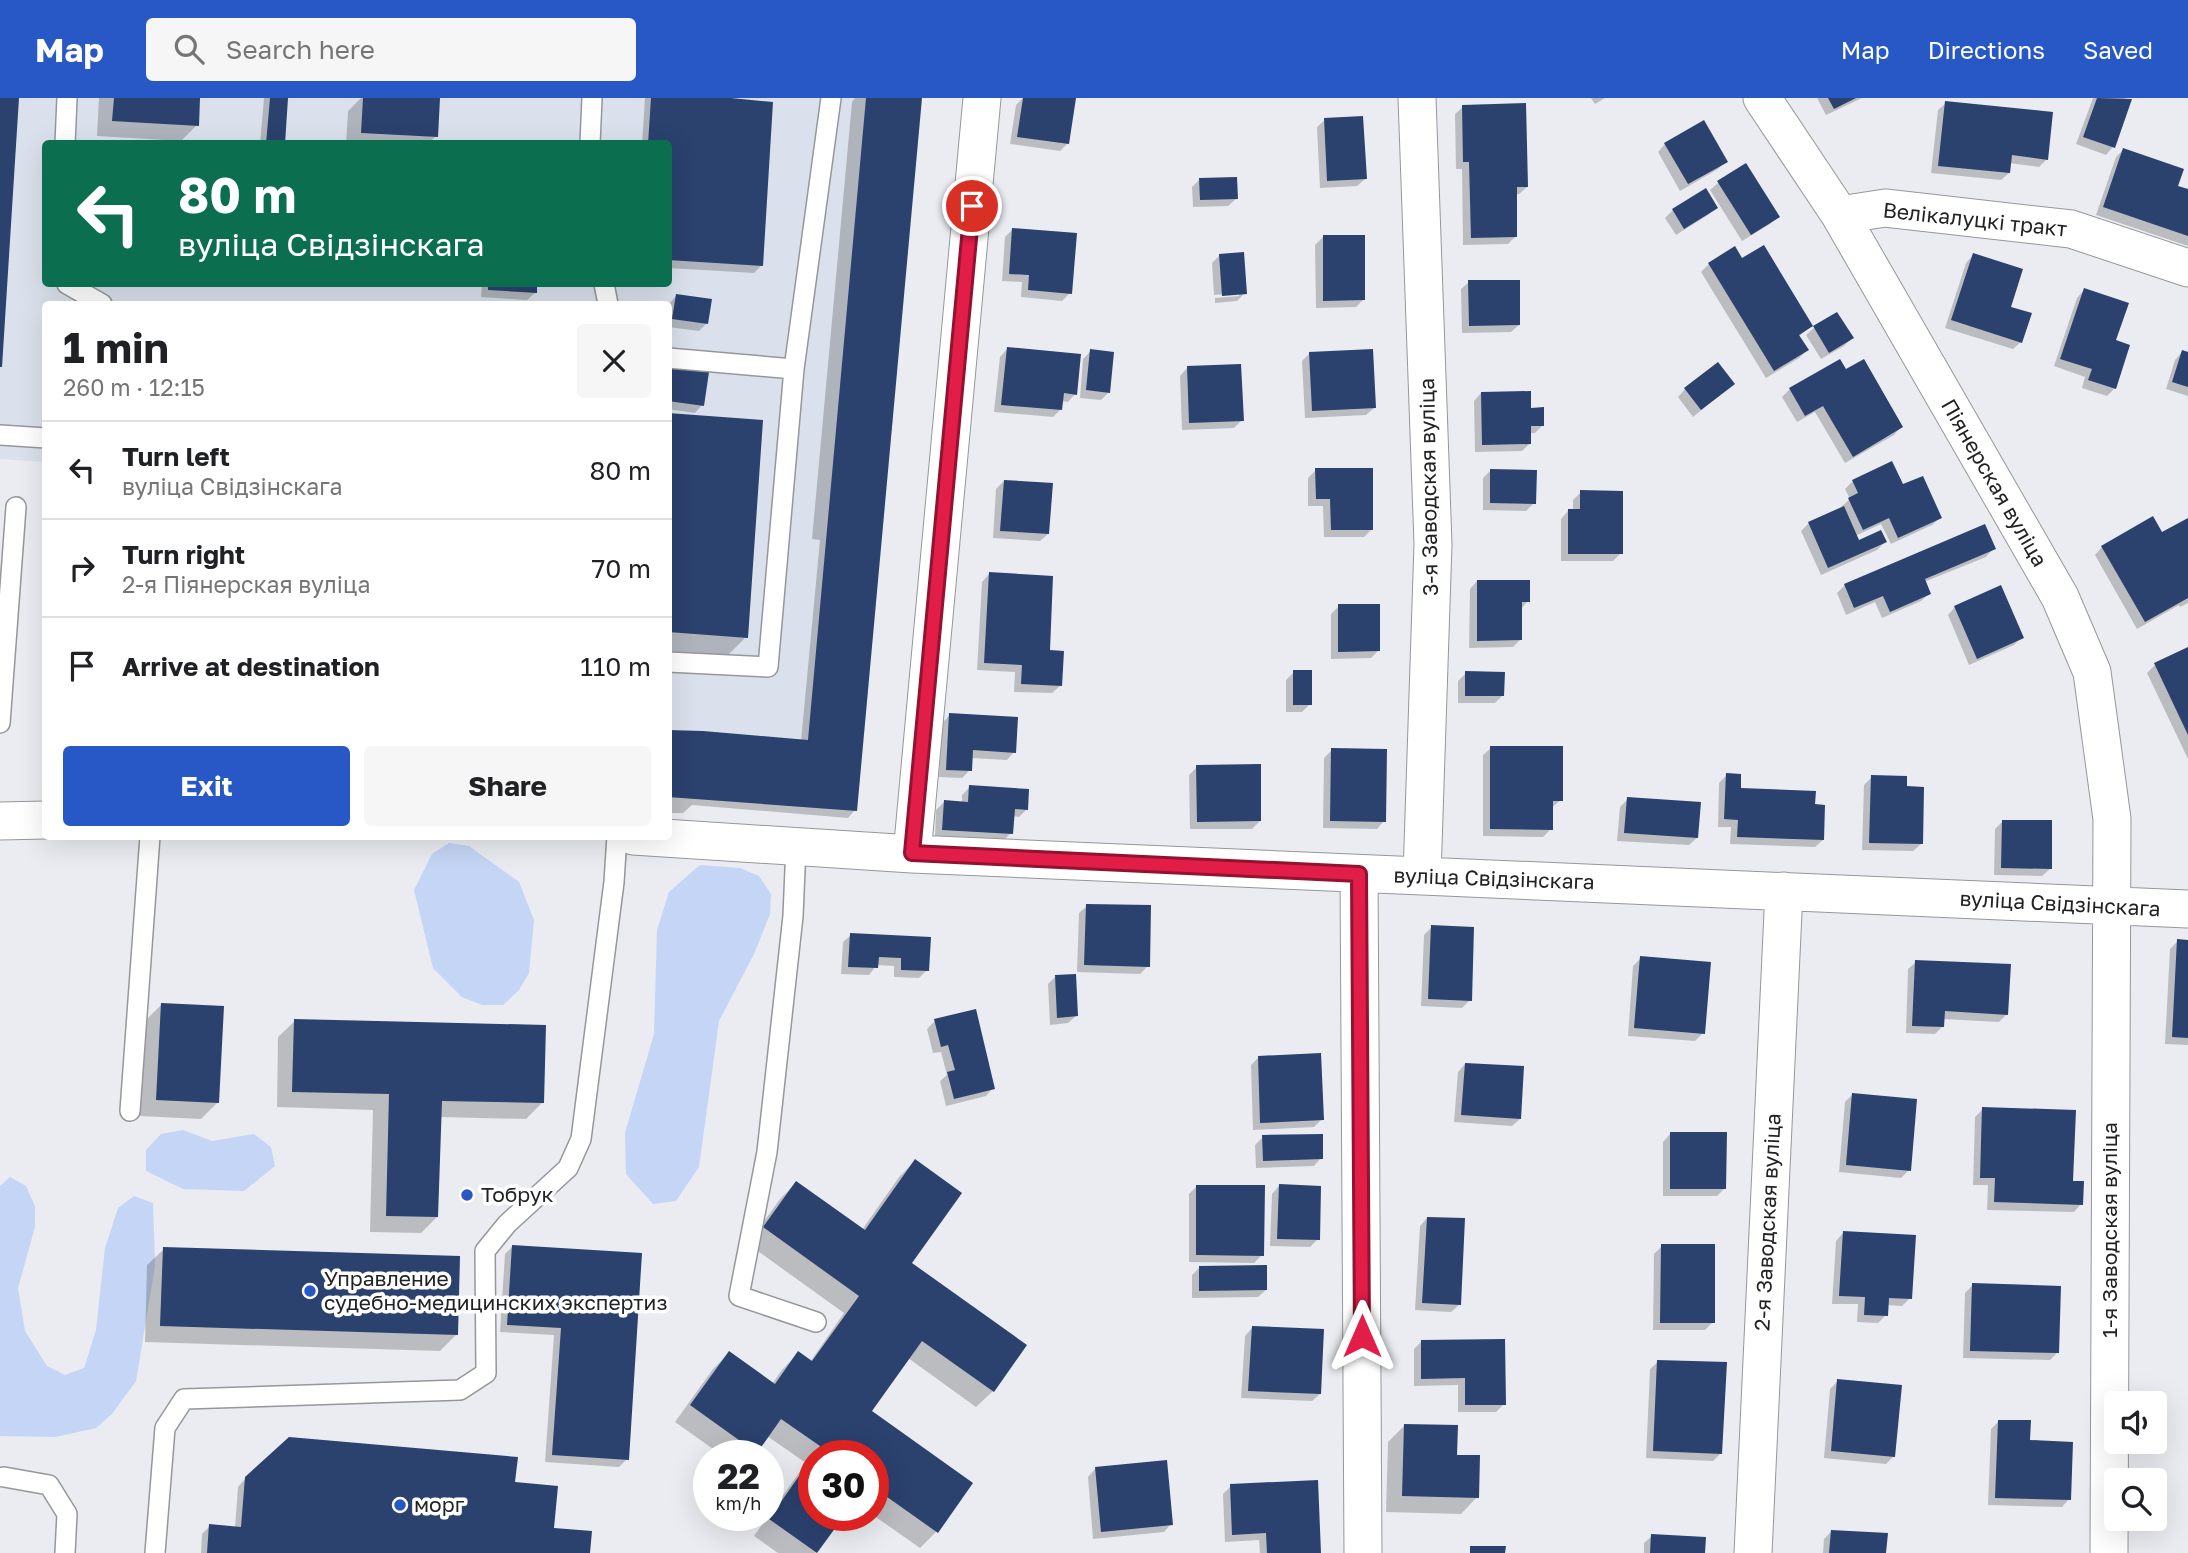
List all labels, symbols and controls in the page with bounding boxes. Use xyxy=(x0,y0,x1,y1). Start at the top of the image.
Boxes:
search box xyxy=(146,18,636,81)
text: Map xyxy=(35,30,104,69)
icon: search xyxy=(170,30,208,68)
text: Search here xyxy=(226,34,375,65)
text: Map xyxy=(1841,35,1890,64)
text: Directions xyxy=(1928,35,2045,64)
text: Saved xyxy=(2083,35,2153,64)
text: 80 m xyxy=(178,165,296,224)
icon: left xyxy=(63,168,154,259)
pin xyxy=(942,176,1002,236)
icon: arrive xyxy=(953,187,991,225)
street label: Велікалуцкі тракт xyxy=(1882,196,2069,242)
text: вуліца Свідзінскага xyxy=(178,225,485,263)
text: 1 min xyxy=(63,322,169,372)
button: close xyxy=(577,324,651,398)
text: 260 m · 12:15 xyxy=(63,373,205,401)
street label: 3-я Заводская вуліца xyxy=(1413,378,1443,596)
street label: Піянерская вуліца xyxy=(1936,394,2053,571)
text: Turn left xyxy=(122,441,230,472)
icon: left xyxy=(63,451,101,489)
text: 80 m xyxy=(590,455,651,486)
text: вуліца Свідзінскага xyxy=(122,472,342,500)
text: Turn right xyxy=(122,539,245,570)
icon: right xyxy=(63,549,101,587)
text: 70 m xyxy=(592,553,651,584)
text: 2-я Піянерская вуліца xyxy=(122,570,370,598)
icon: arrive xyxy=(63,647,101,685)
text: Arrive at destination xyxy=(122,651,380,682)
text: 110 m xyxy=(580,651,651,682)
button: Exit xyxy=(63,746,350,826)
button: Share xyxy=(364,746,651,826)
street label: вуліца Свідзінскага xyxy=(1393,861,1595,895)
street label: вуліца Свідзінскага xyxy=(1959,885,2161,921)
street label: 2-я Заводская вуліца xyxy=(1748,1112,1786,1331)
street label: 1-я Заводская вуліца xyxy=(2096,1122,2122,1338)
place label: Тобрук xyxy=(481,1181,554,1207)
marker: Тобрук xyxy=(459,1187,475,1203)
place label: Управление судебно-медицинских экспертиз xyxy=(324,1265,667,1315)
marker: Управление судебно-медицинских экспертиз xyxy=(302,1283,318,1299)
position arrow xyxy=(1325,1299,1399,1373)
map controls xyxy=(2104,1391,2167,1531)
button: sound xyxy=(2104,1391,2167,1454)
speed limit sign: 30 xyxy=(798,1440,889,1531)
text: 22 xyxy=(717,1455,760,1497)
button: search xyxy=(2104,1468,2167,1531)
place label: морг xyxy=(414,1491,465,1517)
text: km/h xyxy=(716,1492,761,1514)
marker: морг xyxy=(392,1497,408,1513)

